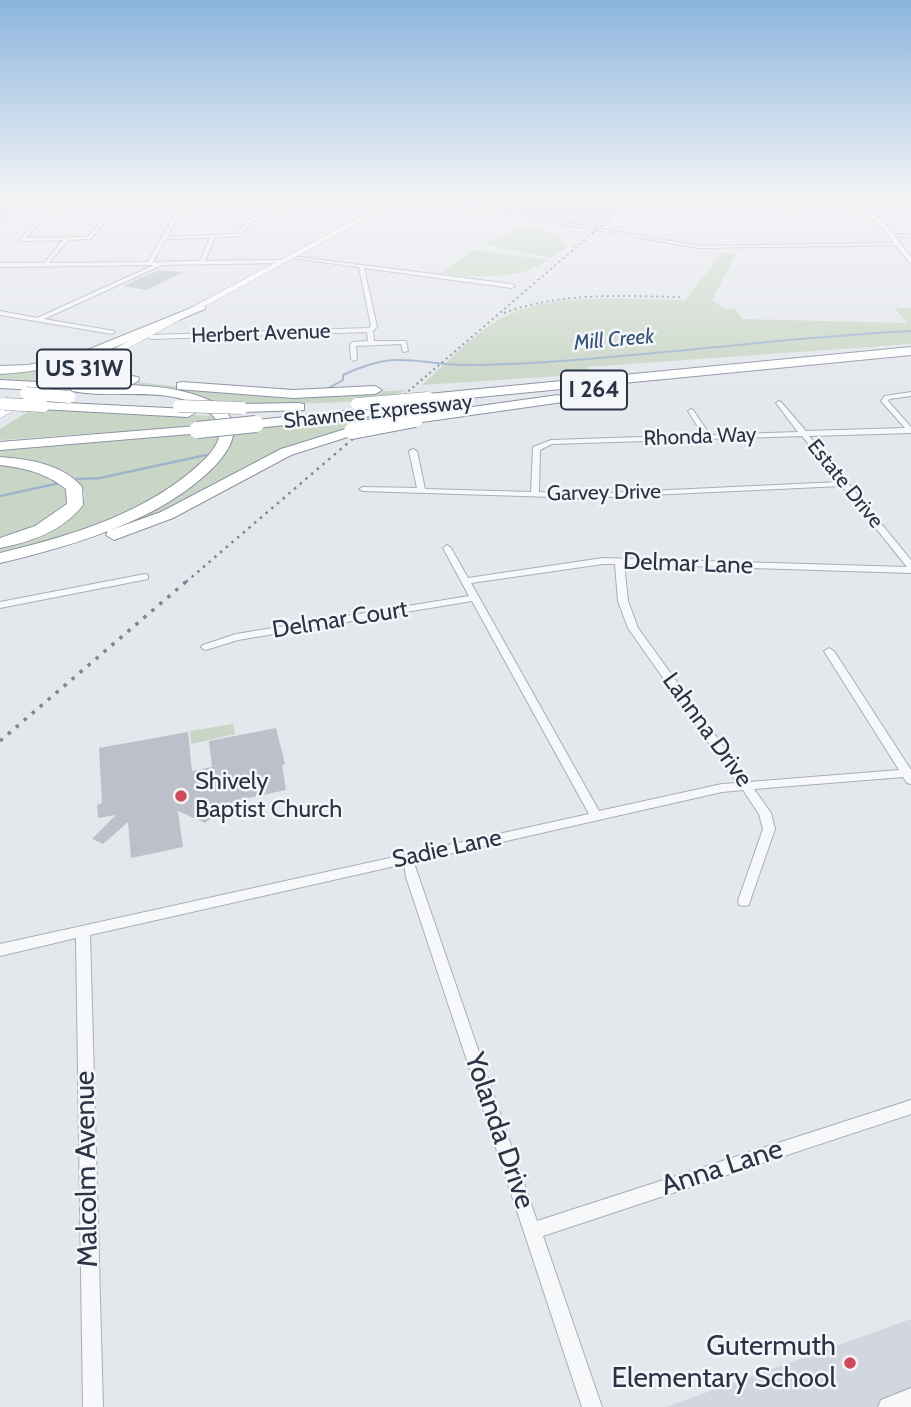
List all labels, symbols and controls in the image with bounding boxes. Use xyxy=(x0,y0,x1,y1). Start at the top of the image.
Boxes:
street label: Herbert Avenue xyxy=(191,319,331,349)
water label: Mill Creek xyxy=(573,324,655,356)
road number: US 31W xyxy=(37,350,131,388)
road number: I 264 xyxy=(561,370,627,410)
street label: Shawnee Expressway xyxy=(282,390,474,434)
street label: Rhonda Way xyxy=(643,422,757,452)
street label: Estate Drive xyxy=(802,435,888,533)
street label: Garvey Drive xyxy=(547,479,661,507)
street label: Delmar Lane xyxy=(623,547,753,581)
street label: Delmar Court xyxy=(270,595,410,645)
street label: Lahnna Drive xyxy=(656,667,758,793)
place label: Shively Baptist Church xyxy=(195,768,342,824)
marker: Shively Baptist Church xyxy=(173,788,189,804)
street label: Sadie Lane xyxy=(390,823,504,875)
street label: Yolanda Drive xyxy=(457,1049,541,1213)
street label: Malcolm Avenue xyxy=(68,1070,106,1268)
street label: Anna Lane xyxy=(657,1133,787,1203)
place label: Gutermuth Elementary School xyxy=(612,1330,836,1396)
marker: Gutermuth Elementary School xyxy=(842,1355,858,1371)

